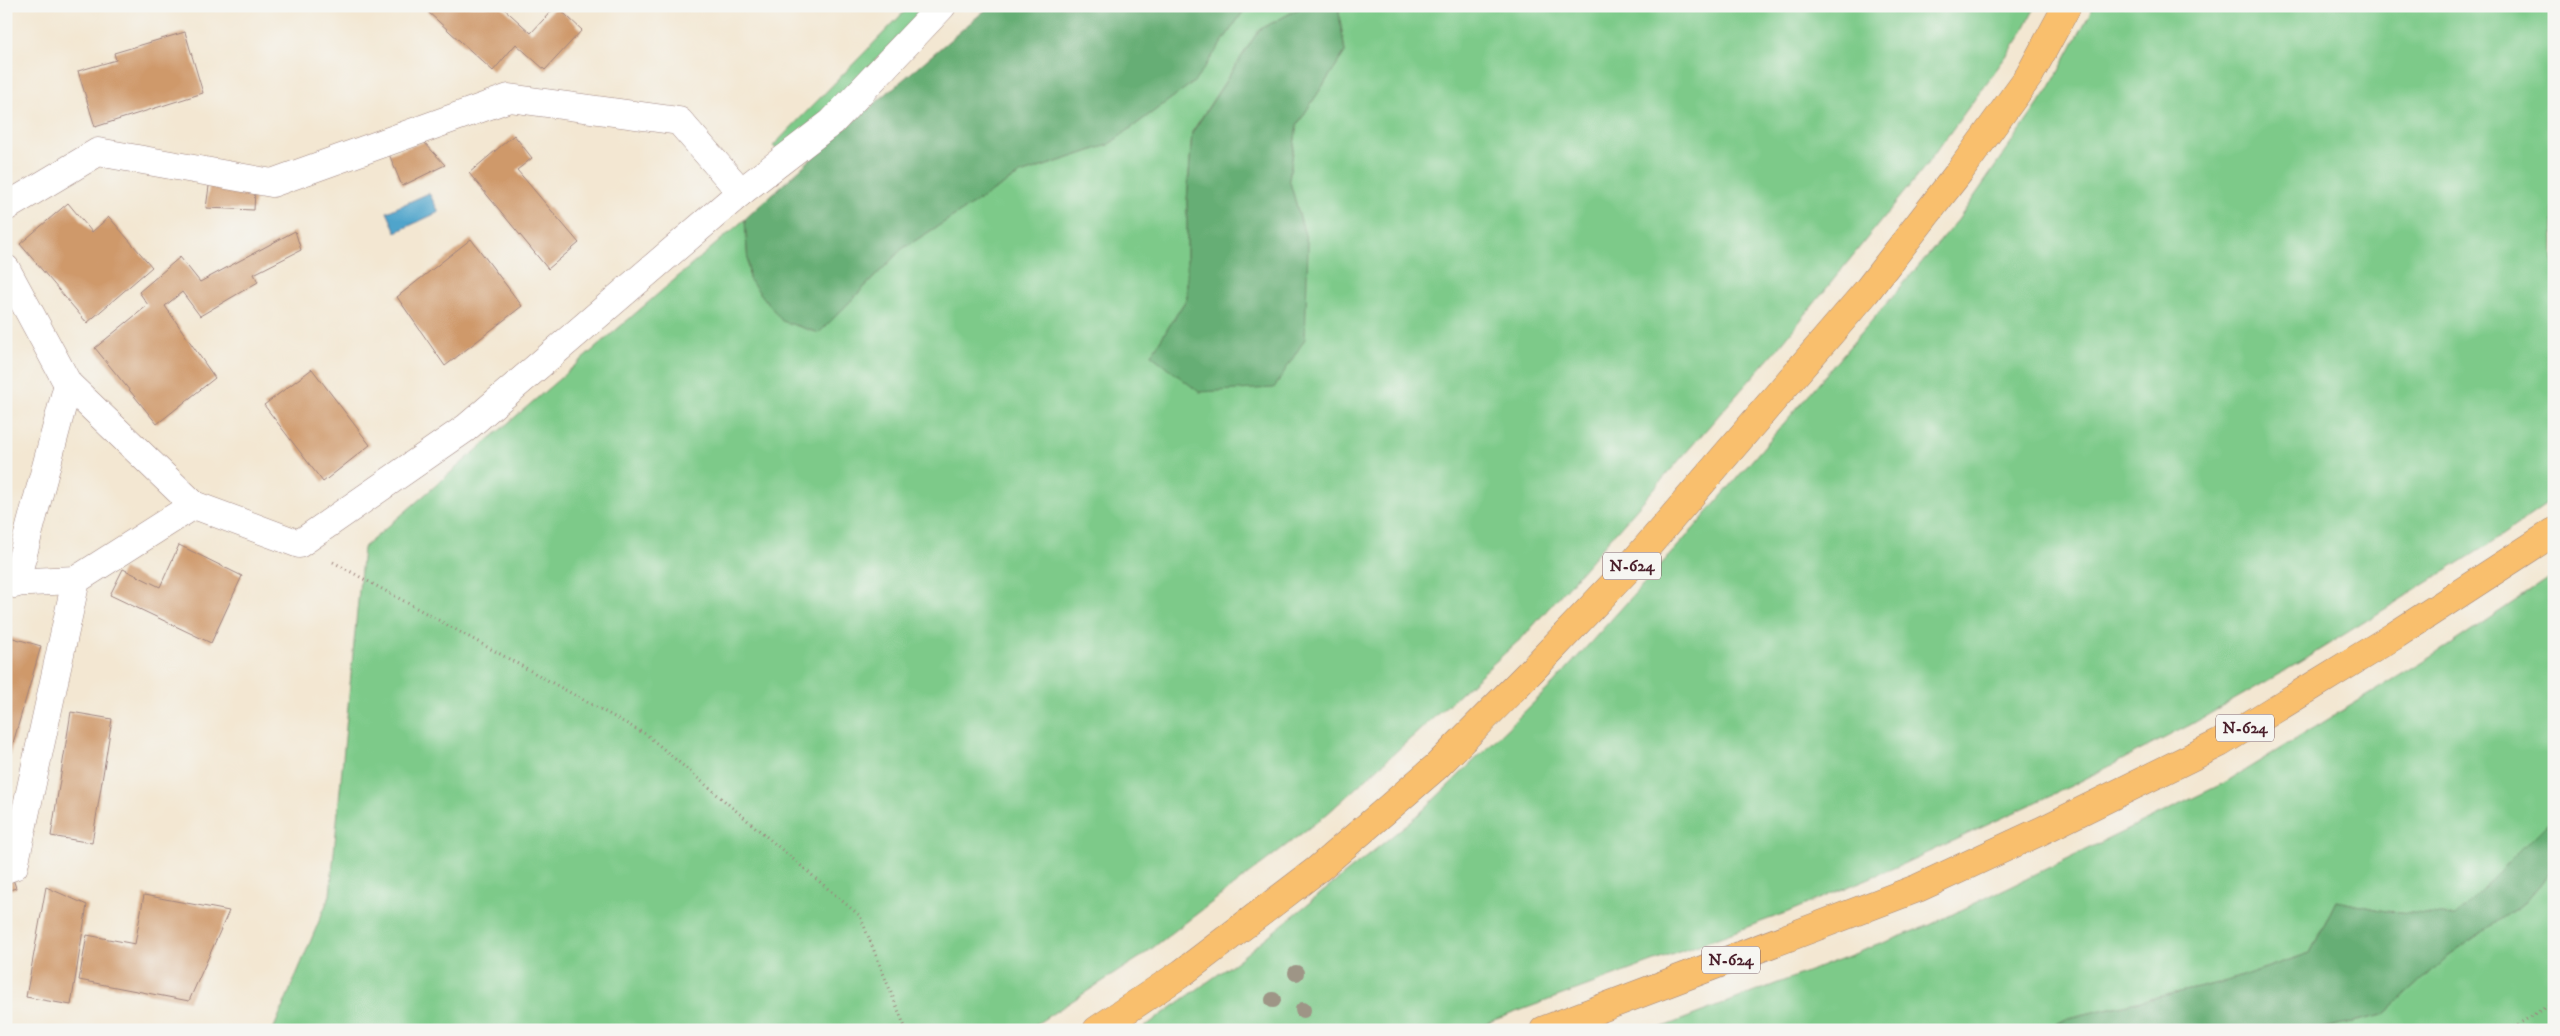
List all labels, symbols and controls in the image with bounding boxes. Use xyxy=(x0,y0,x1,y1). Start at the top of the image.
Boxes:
road number: N-624 xyxy=(1603,552,1661,580)
road number: N-624 xyxy=(2216,714,2274,741)
road number: N-624 xyxy=(1702,946,1760,974)

